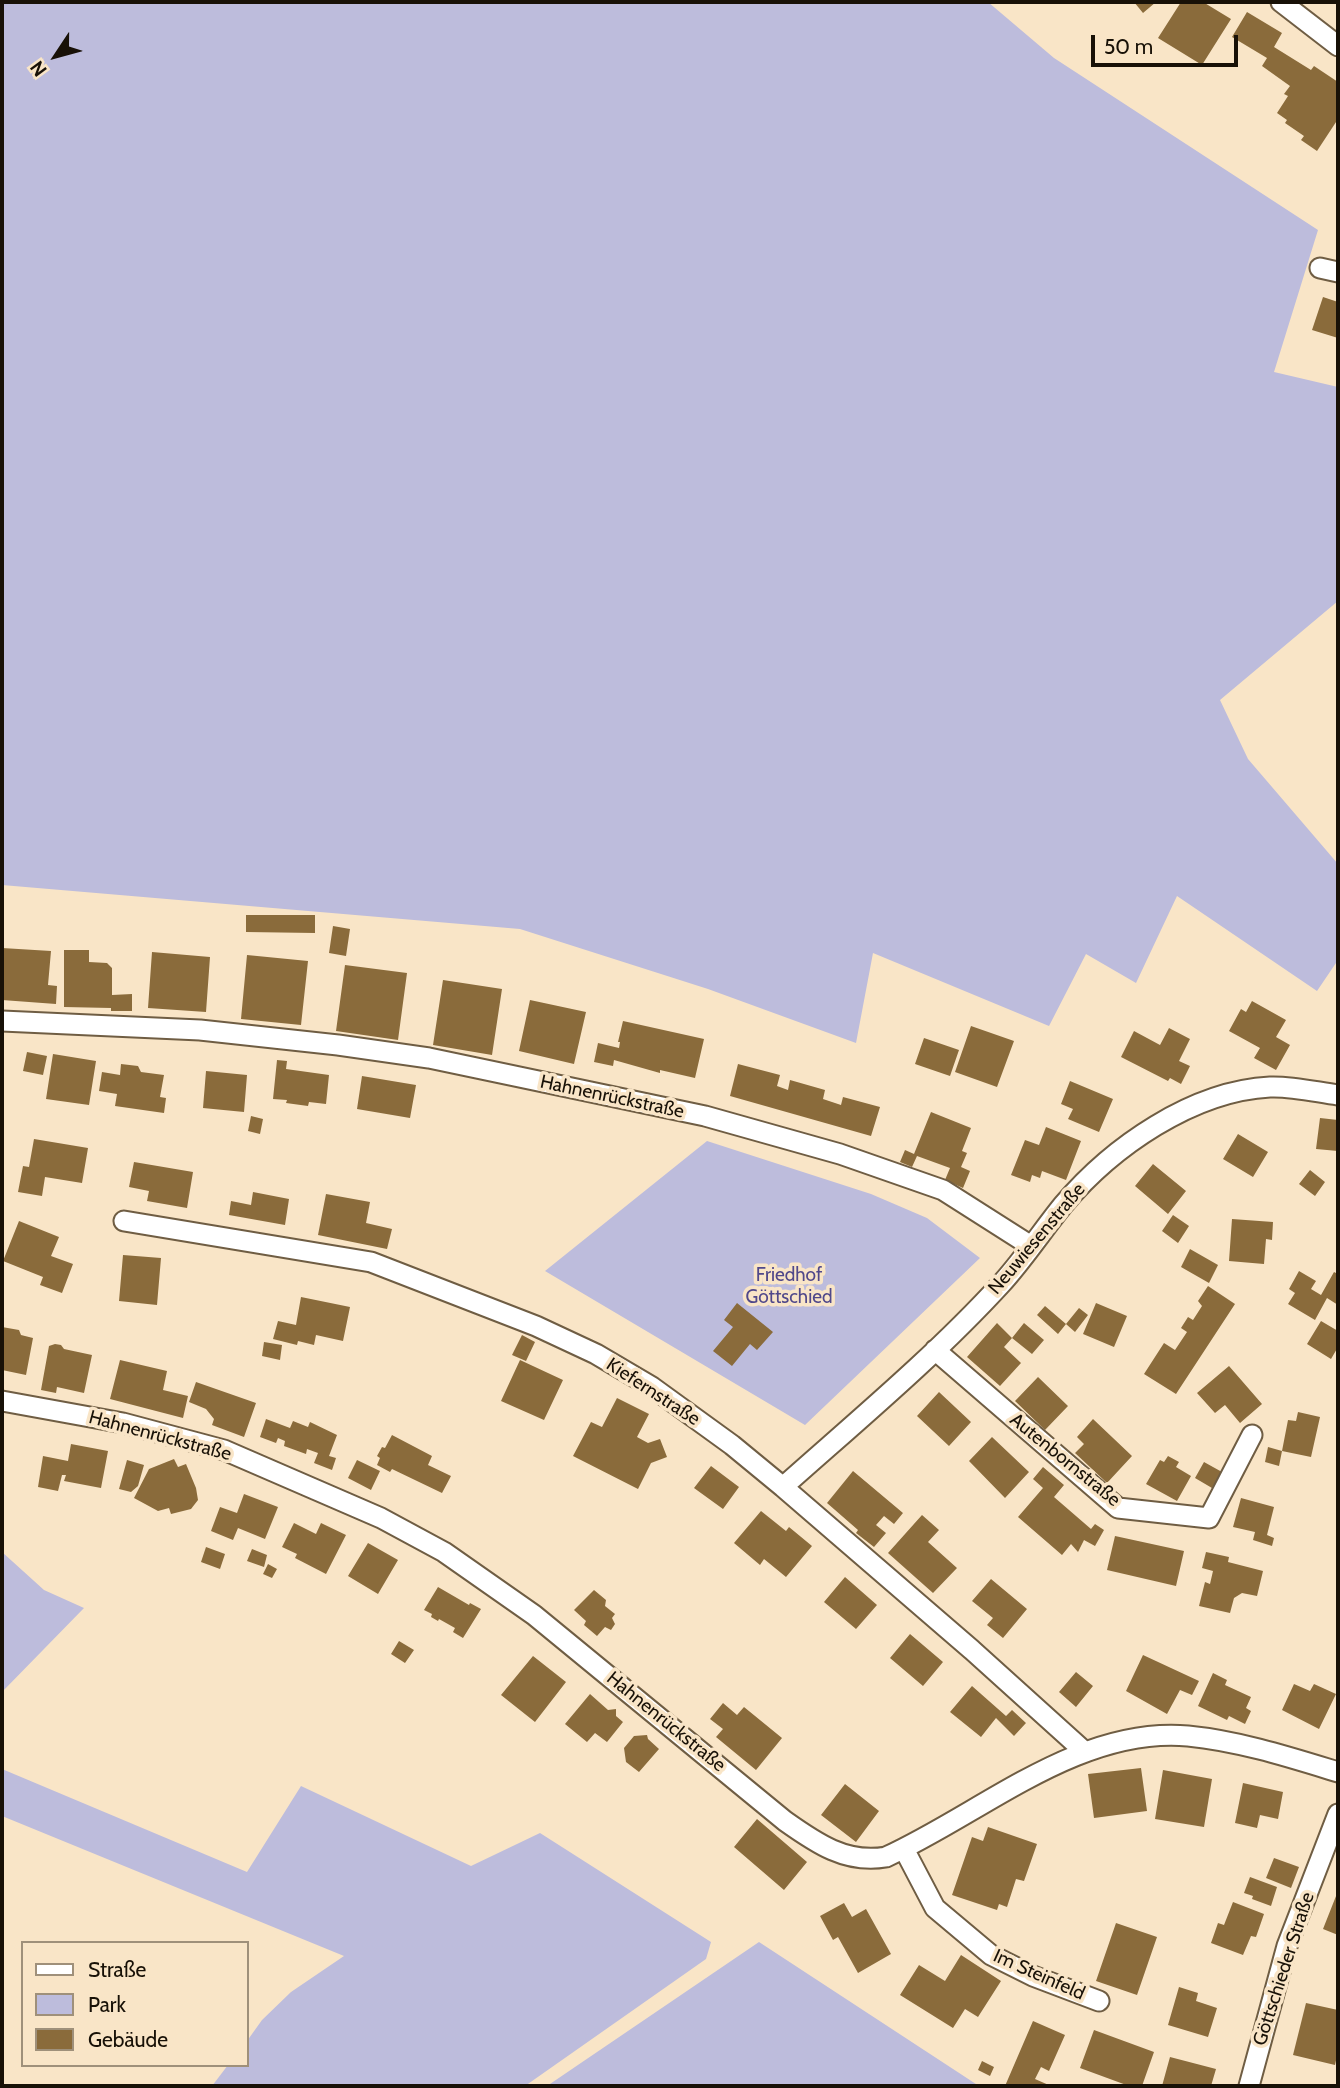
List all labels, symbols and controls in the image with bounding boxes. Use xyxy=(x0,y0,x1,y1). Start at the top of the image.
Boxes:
north arrow xyxy=(21,21,91,91)
scale bar xyxy=(1095,21,1242,65)
text: 50 m xyxy=(1104,34,1153,59)
text: N xyxy=(25,56,52,81)
street label: Hahnenrückstraße xyxy=(538,1071,686,1123)
street label: Neuwiesenstraße xyxy=(984,1179,1090,1299)
park label: Friedhof Göttschied xyxy=(746,1264,832,1308)
street label: Kiefernstraße xyxy=(602,1353,704,1431)
street label: Hahnenrückstraße xyxy=(86,1406,234,1466)
street label: Autenbornstraße xyxy=(1005,1408,1125,1512)
street label: Hahnenrückstraße xyxy=(602,1667,730,1777)
street label: Göttschieder Straße xyxy=(1248,1890,1320,2048)
legend xyxy=(21,1941,248,2067)
street label: Im Steinfeld xyxy=(990,1945,1088,2005)
text: Straße xyxy=(88,1957,146,1982)
text: Park xyxy=(88,1992,126,2017)
text: Gebäude xyxy=(88,2027,168,2052)

